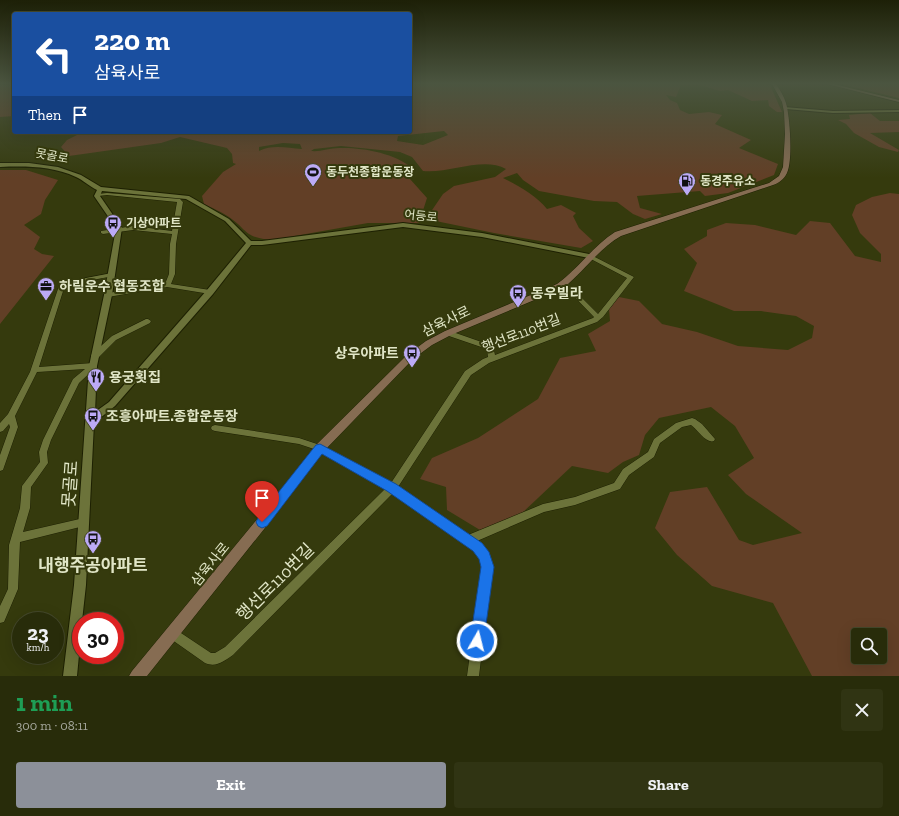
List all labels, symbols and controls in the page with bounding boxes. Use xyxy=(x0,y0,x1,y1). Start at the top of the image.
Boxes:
text: 220 m xyxy=(94,24,170,57)
icon: left xyxy=(28,28,80,80)
text: 삼육사로 xyxy=(94,62,160,84)
icon: arrive xyxy=(69,104,91,126)
text: Then xyxy=(28,106,61,124)
street label: 못골로 xyxy=(34,146,70,166)
sports icon: 동두천종합운동장 xyxy=(303,162,323,187)
place label: 동두천종합운동장 xyxy=(326,165,414,179)
fuel station icon: 동경주유소 xyxy=(677,171,697,196)
place label: 동경주유소 xyxy=(700,174,755,188)
street label: 어등로 xyxy=(404,207,438,225)
bus stop icon: 기상아파트 xyxy=(103,213,123,238)
place label: 기상아파트 xyxy=(126,216,181,230)
office icon: 하림운수 협동조합 xyxy=(36,276,56,301)
place label: 하림운수 협동조합 xyxy=(59,278,165,295)
bus stop icon: 동우빌라 xyxy=(508,283,528,308)
place label: 동우빌라 xyxy=(531,285,583,302)
street label: 삼육사로 xyxy=(419,302,473,340)
street label: 행선로110번길 xyxy=(479,311,563,356)
bus stop icon: 상우아파트 xyxy=(402,343,422,368)
place label: 상우아파트 xyxy=(335,345,399,362)
restaurant icon: 용궁횟집 xyxy=(86,367,106,392)
place label: 용궁횟집 xyxy=(109,369,161,386)
bus stop icon: 조흥아파트.종합운동장 xyxy=(83,406,103,431)
place label: 조흥아파트.종합운동장 xyxy=(106,408,238,425)
street label: 못골로 xyxy=(58,460,82,508)
pin xyxy=(245,481,279,522)
icon: arrive xyxy=(251,487,273,509)
bus stop icon: 내행주공아파트 xyxy=(83,529,103,554)
street label: 삼육사로 xyxy=(188,539,233,590)
street label: 행선로110번길 xyxy=(232,539,318,625)
place label: 내행주공아파트 xyxy=(38,555,148,575)
speed limit sign: 30 xyxy=(72,612,124,664)
position arrow xyxy=(456,620,498,662)
text: 23 xyxy=(27,621,49,645)
map controls xyxy=(851,628,887,664)
button: search xyxy=(851,628,887,664)
text: km/h xyxy=(27,642,49,654)
text: 1 min xyxy=(16,688,73,717)
button: close xyxy=(841,689,883,731)
text: 300 m · 08:11 xyxy=(16,718,88,733)
button: Exit xyxy=(16,762,446,808)
button: Share xyxy=(454,762,883,808)

